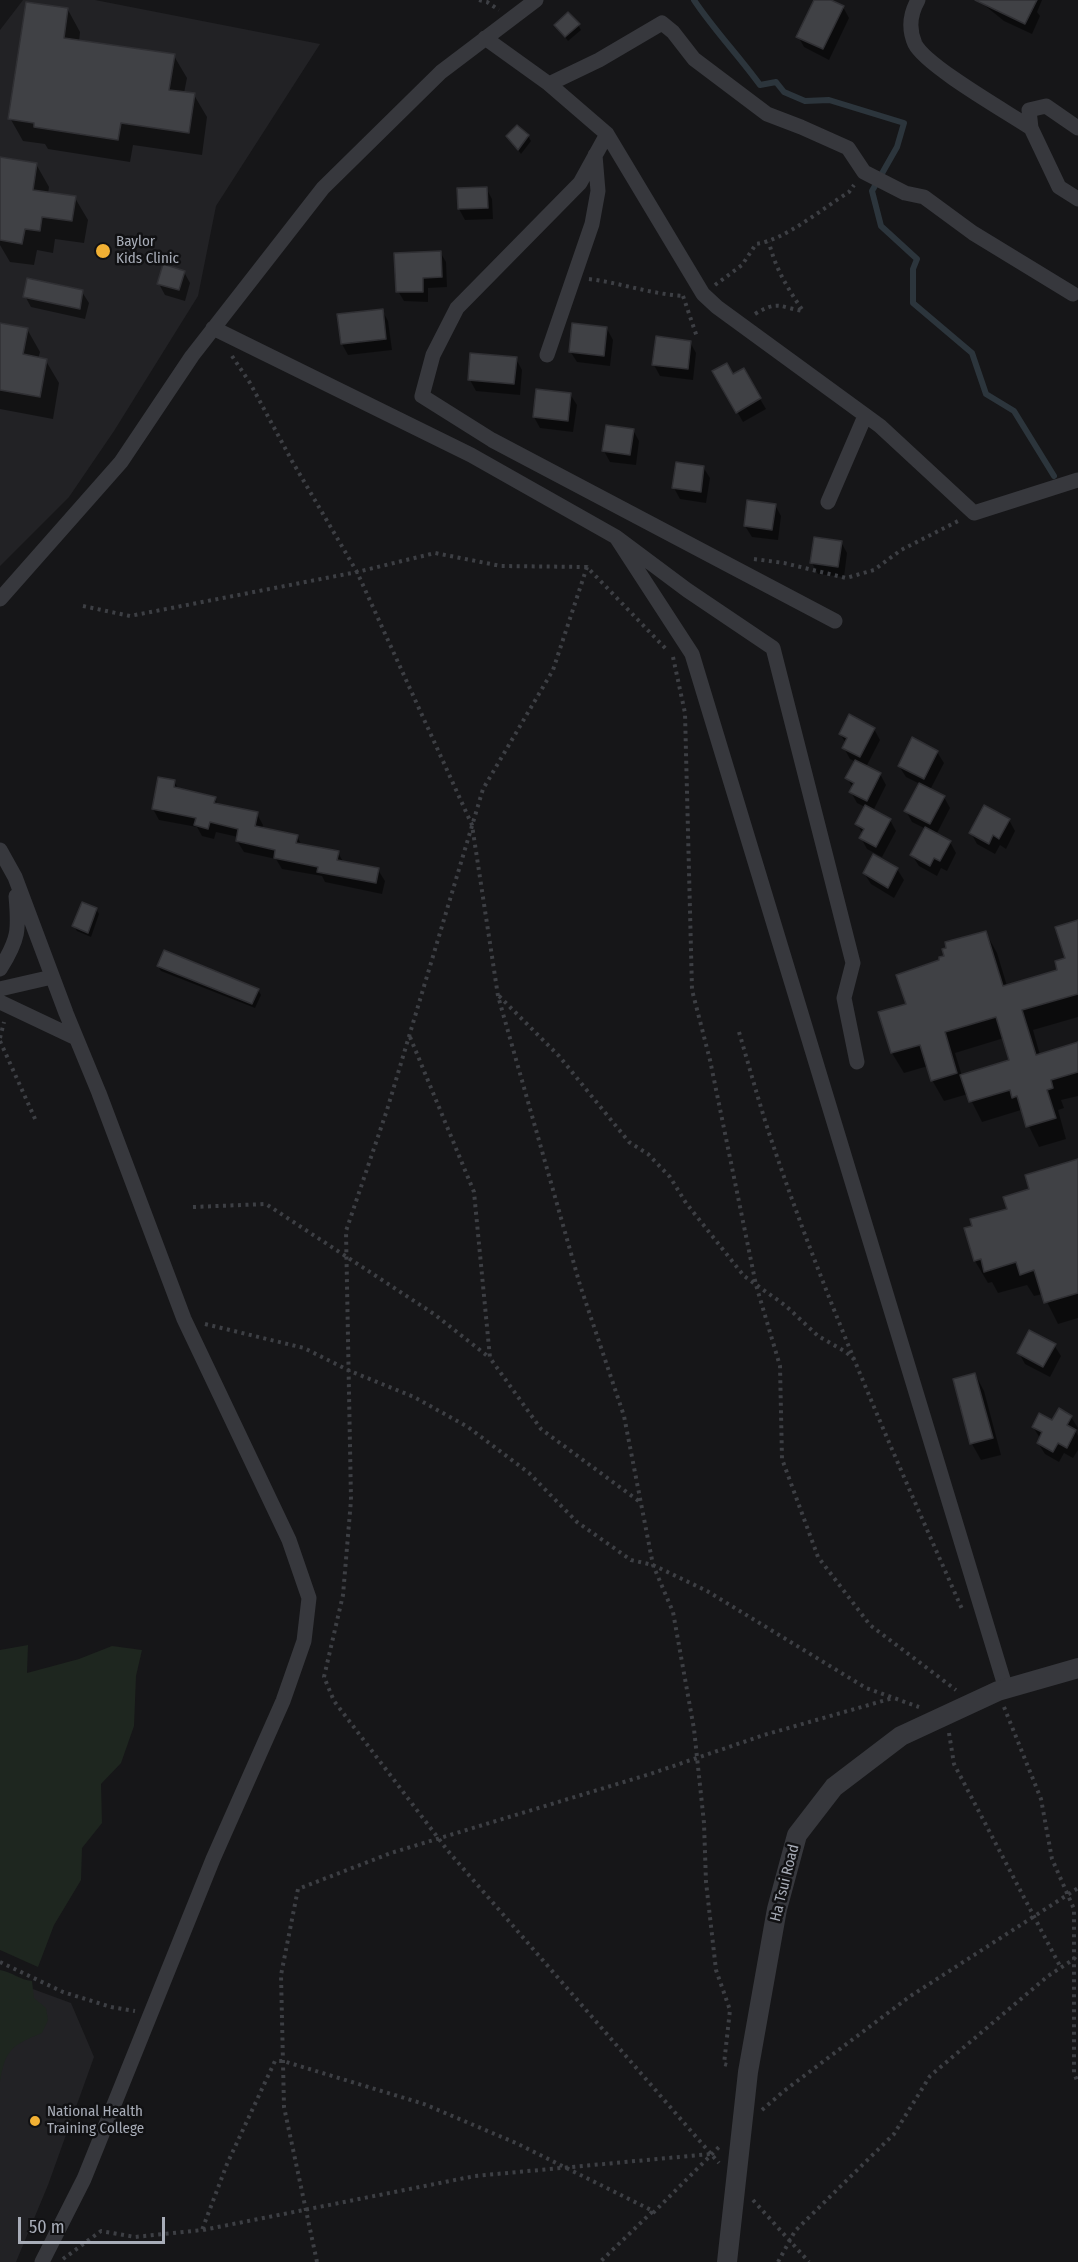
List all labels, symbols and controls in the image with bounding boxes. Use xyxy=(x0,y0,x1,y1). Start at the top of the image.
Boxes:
place label: Baylor Kids Clinic xyxy=(116,233,179,268)
marker: Baylor Kids Clinic xyxy=(94,242,112,260)
street label: Ha Tsui Road xyxy=(767,1843,803,1923)
place label: National Health Training College xyxy=(47,2103,144,2138)
marker: National Health Training College xyxy=(28,2114,42,2128)
scale bar xyxy=(21,2205,168,2243)
text: 50 m xyxy=(29,2216,65,2238)

